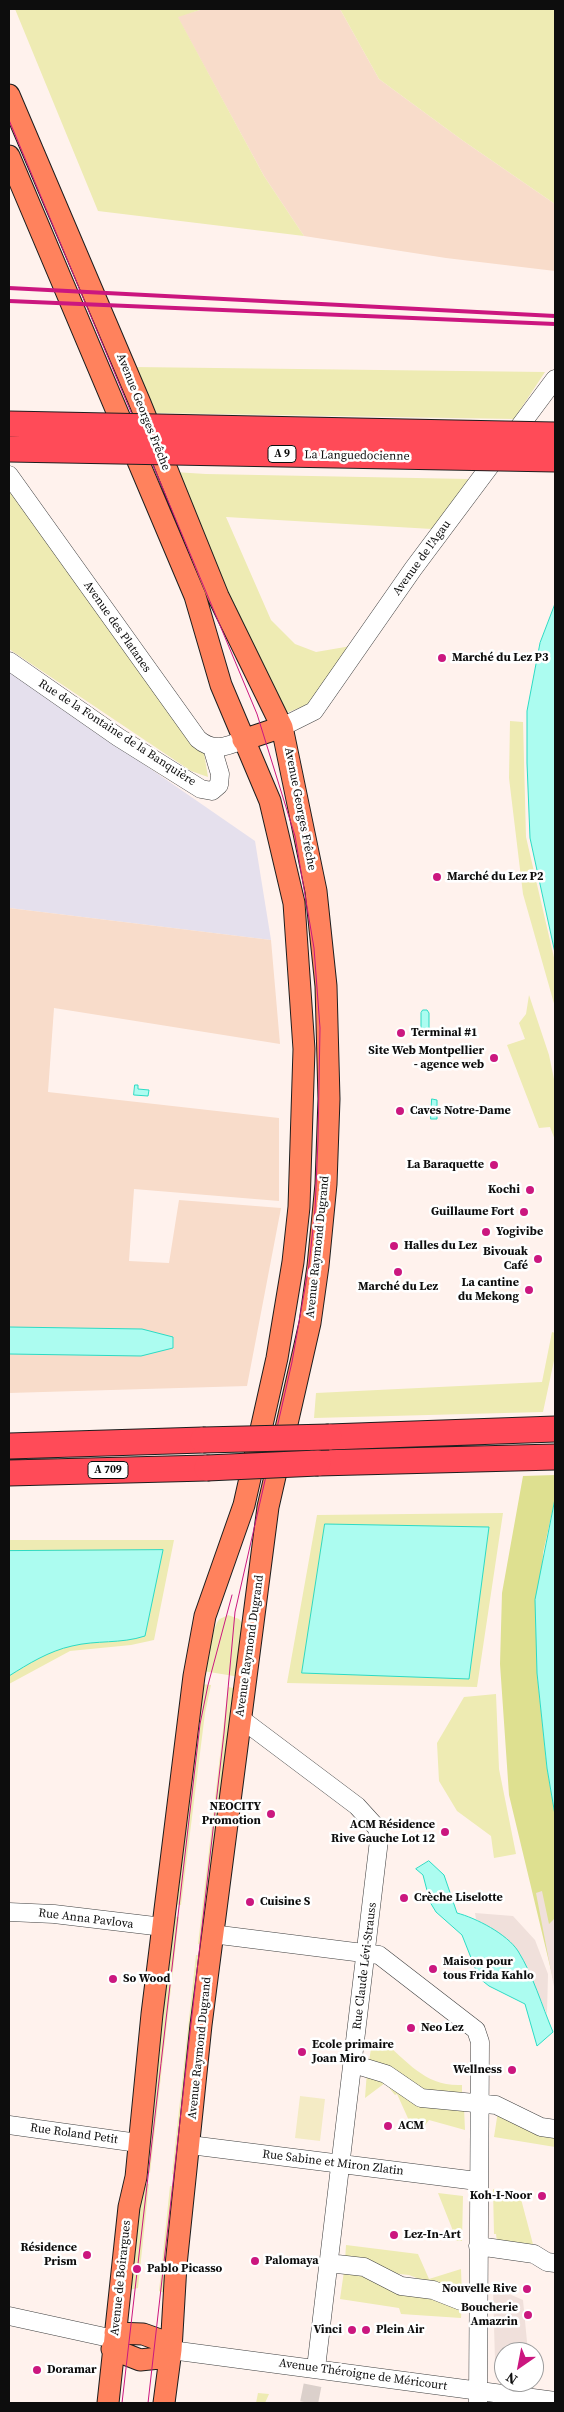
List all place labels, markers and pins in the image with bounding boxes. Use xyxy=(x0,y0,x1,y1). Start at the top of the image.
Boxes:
place label: Marché du Lez P3 xyxy=(452,651,548,665)
marker: Marché du Lez P3 xyxy=(436,652,448,664)
place label: Marché du Lez P2 xyxy=(447,870,543,884)
marker: Marché du Lez P2 xyxy=(431,871,443,883)
place label: Terminal #1 xyxy=(411,1026,478,1040)
marker: Terminal #1 xyxy=(395,1027,407,1039)
place label: Site Web Montpellier - agence web xyxy=(368,1044,484,1072)
marker: Site Web Montpellier - agence web xyxy=(488,1052,500,1064)
place label: Caves Notre-Dame xyxy=(410,1104,511,1118)
marker: Caves Notre-Dame xyxy=(394,1105,406,1117)
place label: La Baraquette xyxy=(407,1158,484,1172)
marker: La Baraquette xyxy=(488,1159,500,1171)
place label: Kochi xyxy=(488,1183,520,1197)
marker: Kochi xyxy=(524,1184,536,1196)
place label: Guillaume Fort xyxy=(431,1205,514,1219)
marker: Guillaume Fort xyxy=(518,1206,530,1218)
place label: Yogivibe xyxy=(496,1225,543,1239)
marker: Yogivibe xyxy=(480,1226,492,1238)
place label: Halles du Lez xyxy=(404,1239,477,1253)
marker: Halles du Lez xyxy=(388,1240,400,1252)
place label: Bivouak Café xyxy=(483,1245,528,1273)
marker: Bivouak Café xyxy=(532,1253,544,1265)
marker: Marché du Lez xyxy=(392,1266,404,1278)
place label: La cantine du Mekong xyxy=(458,1276,519,1304)
place label: Marché du Lez xyxy=(358,1280,438,1294)
marker: La cantine du Mekong xyxy=(523,1284,535,1296)
place label: NEOCITY Promotion xyxy=(202,1800,261,1828)
marker: NEOCITY Promotion xyxy=(265,1808,277,1820)
place label: ACM Résidence Rive Gauche Lot 12 xyxy=(331,1818,435,1846)
marker: ACM Résidence Rive Gauche Lot 12 xyxy=(439,1826,451,1838)
place label: Crèche Liselotte xyxy=(414,1891,503,1905)
marker: Crèche Liselotte xyxy=(398,1892,410,1904)
place label: Cuisine S xyxy=(260,1895,310,1909)
marker: Cuisine S xyxy=(244,1896,256,1908)
place label: Maison pour tous Frida Kahlo xyxy=(443,1955,534,1983)
marker: Maison pour tous Frida Kahlo xyxy=(427,1963,439,1975)
place label: So Wood xyxy=(123,1972,170,1986)
marker: So Wood xyxy=(107,1973,119,1985)
place label: Neo Lez xyxy=(421,2021,464,2035)
marker: Neo Lez xyxy=(405,2022,417,2034)
place label: Ecole primaire Joan Miro xyxy=(312,2038,394,2066)
marker: Ecole primaire Joan Miro xyxy=(296,2046,308,2058)
place label: Wellness xyxy=(453,2063,502,2077)
marker: Wellness xyxy=(506,2064,518,2076)
place label: ACM xyxy=(398,2119,424,2133)
marker: ACM xyxy=(382,2120,394,2132)
place label: Koh-I-Noor xyxy=(470,2189,532,2203)
marker: Koh-I-Noor xyxy=(536,2190,548,2202)
place label: Lez-In-Art xyxy=(404,2228,461,2242)
marker: Lez-In-Art xyxy=(388,2229,400,2241)
place label: Résidence Prism xyxy=(20,2241,77,2269)
marker: Résidence Prism xyxy=(81,2249,93,2261)
place label: Palomaya xyxy=(265,2254,319,2268)
marker: Palomaya xyxy=(249,2255,261,2267)
place label: Pablo Picasso xyxy=(147,2262,222,2276)
marker: Pablo Picasso xyxy=(131,2263,143,2275)
place label: Nouvelle Rive xyxy=(442,2282,517,2296)
marker: Nouvelle Rive xyxy=(521,2283,533,2295)
place label: Boucherie Amazrin xyxy=(461,2301,518,2329)
marker: Boucherie Amazrin xyxy=(522,2309,534,2321)
place label: Vinci xyxy=(313,2323,342,2337)
place label: Plein Air xyxy=(376,2323,424,2337)
marker: Vinci xyxy=(346,2324,358,2336)
marker: Plein Air xyxy=(360,2324,372,2336)
place label: Doramar xyxy=(47,2363,97,2377)
marker: Doramar xyxy=(31,2364,43,2376)

